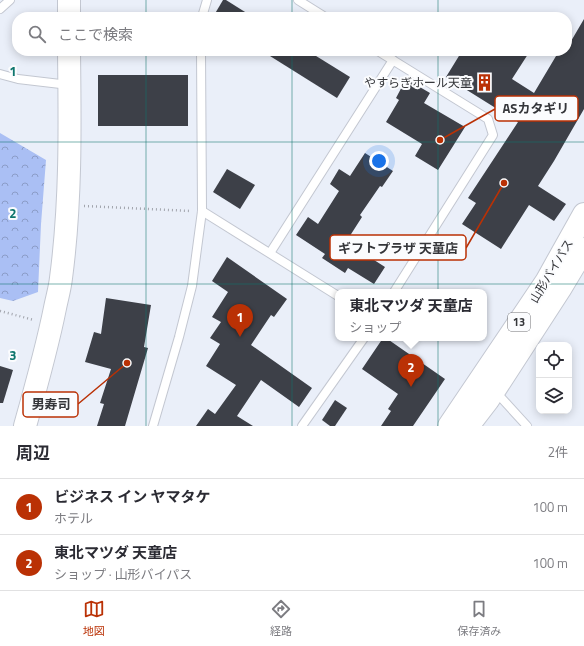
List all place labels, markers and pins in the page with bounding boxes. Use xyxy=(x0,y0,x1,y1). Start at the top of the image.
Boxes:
building icon: やすらぎホール天童 xyxy=(475,72,495,92)
place label: やすらぎホール天童 xyxy=(364,73,472,92)
callout: ASカタギリ xyxy=(495,96,578,121)
callout: ギフトプラザ 天童店 xyxy=(330,235,466,260)
pin: 1 xyxy=(227,304,253,337)
pin: 2 xyxy=(398,354,424,387)
callout: 男寿司 xyxy=(23,392,78,417)

